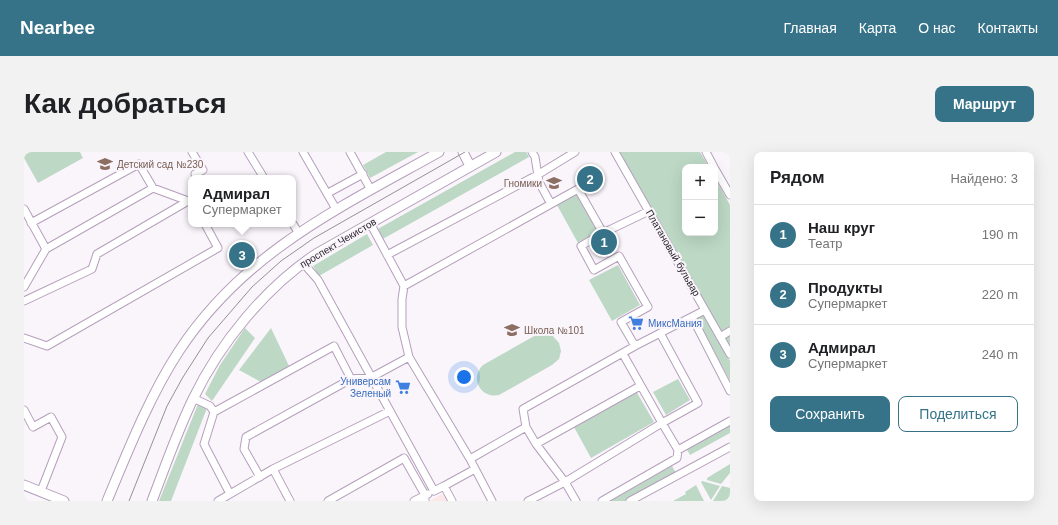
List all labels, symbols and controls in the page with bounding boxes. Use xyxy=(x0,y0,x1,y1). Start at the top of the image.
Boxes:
text: Nearbee xyxy=(20,17,95,38)
text: Главная xyxy=(783,20,837,36)
text: Карта xyxy=(859,20,896,36)
text: О нас xyxy=(918,20,956,36)
text: Контакты xyxy=(978,20,1038,36)
button: Маршрут xyxy=(935,86,1034,122)
text: Как добраться xyxy=(24,88,226,119)
school or university icon: Детский сад №230 xyxy=(96,155,114,173)
place label: Детский сад №230 xyxy=(117,159,204,170)
pin: 2 xyxy=(577,164,603,194)
map controls xyxy=(682,164,718,236)
button: + xyxy=(682,164,718,200)
text: Рядом xyxy=(770,168,825,187)
text: Найдено: 3 xyxy=(950,171,1018,186)
school or university icon: Гномики xyxy=(545,174,563,192)
popup xyxy=(188,175,296,227)
place label: Гномики xyxy=(504,178,542,189)
text: Адмирал xyxy=(202,185,270,202)
button: − xyxy=(682,200,718,236)
text: Супермаркет xyxy=(202,202,282,217)
street label: Платановый бульвар xyxy=(644,208,702,299)
street label: проспект Чекистов xyxy=(298,216,378,270)
text: Наш круг xyxy=(808,219,875,236)
pin: 1 xyxy=(591,227,617,257)
text: 1 xyxy=(779,227,787,242)
text: 190 m xyxy=(982,227,1018,242)
text: Театр xyxy=(808,236,843,251)
pin: 3 xyxy=(229,240,255,270)
text: Продукты xyxy=(808,279,883,296)
text: 2 xyxy=(779,287,787,302)
text: 220 m xyxy=(982,287,1018,302)
text: Супермаркет xyxy=(808,296,887,311)
supermarket icon: МиксМания xyxy=(627,314,645,332)
place label: МиксМания xyxy=(648,318,702,329)
school or university icon: Школа №101 xyxy=(503,321,521,339)
place label: Школа №101 xyxy=(524,325,585,336)
text: Адмирал xyxy=(808,339,876,356)
text: 3 xyxy=(779,347,787,362)
text: 240 m xyxy=(982,347,1018,362)
text: Супермаркет xyxy=(808,356,887,371)
your location xyxy=(454,367,474,387)
place label: Универсам Зеленый xyxy=(340,376,391,399)
supermarket icon: Универсам Зеленый xyxy=(394,378,412,396)
button: Сохранить xyxy=(770,396,890,432)
button: Поделиться xyxy=(898,396,1018,432)

